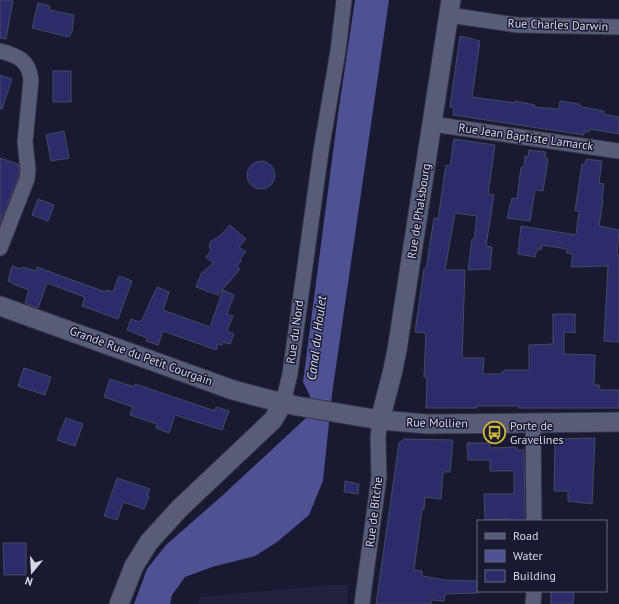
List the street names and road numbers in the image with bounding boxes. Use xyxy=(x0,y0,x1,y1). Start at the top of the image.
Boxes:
street label: Rue Charles Darwin xyxy=(507,15,609,34)
street label: Rue Jean Baptiste Lamarck xyxy=(458,120,595,153)
street label: Rue de Phalsbourg xyxy=(404,162,433,260)
street label: Rue du Nord xyxy=(283,299,306,365)
street label: Grande Rue du Petit Courgain xyxy=(68,323,215,388)
street label: Rue Mollien xyxy=(406,414,468,431)
street label: Rue de Bitche xyxy=(362,476,385,548)

